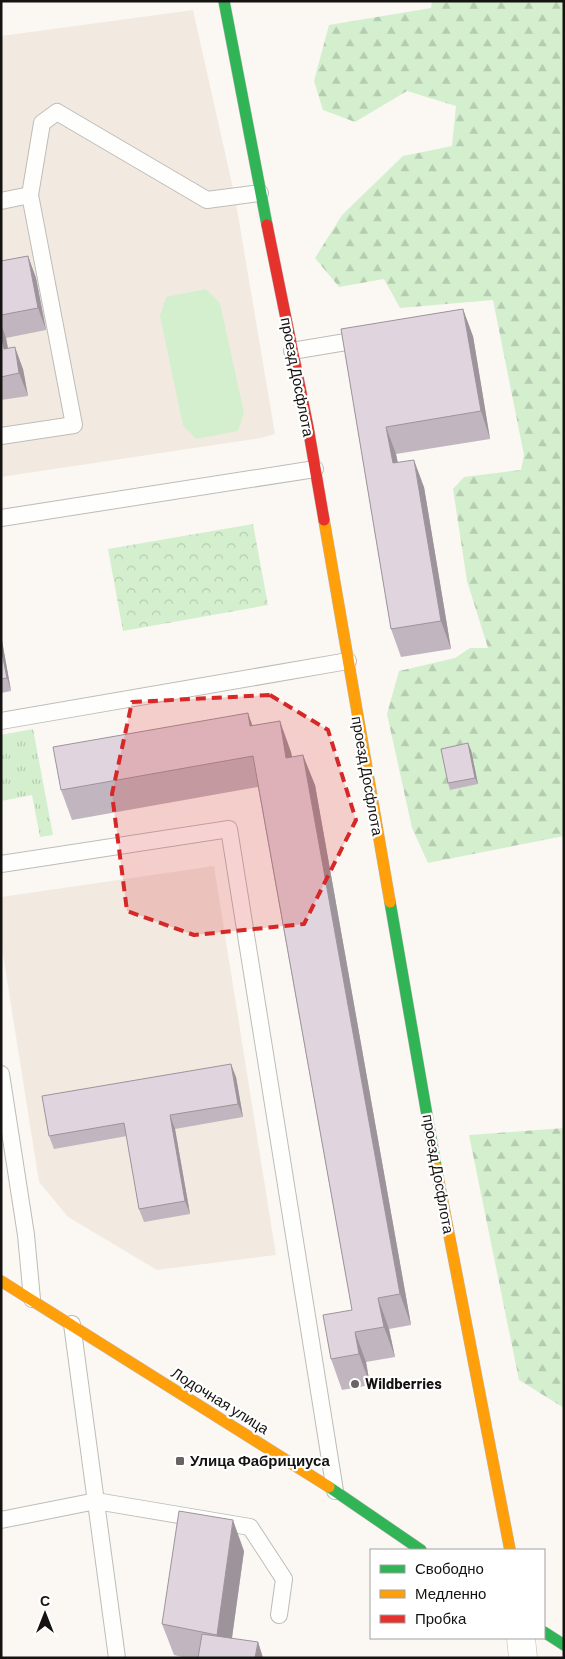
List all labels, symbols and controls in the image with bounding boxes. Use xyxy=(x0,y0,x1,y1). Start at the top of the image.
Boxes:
street label: проезд Досфлота xyxy=(278,316,319,439)
street label: проезд Досфлота xyxy=(349,715,387,838)
street label: проезд Досфлота xyxy=(420,1113,458,1236)
street label: Лодочная улица xyxy=(169,1363,273,1438)
place label: Wildberries xyxy=(365,1374,442,1392)
marker: Wildberries xyxy=(349,1378,361,1390)
place label: Улица Фабрициуса xyxy=(190,1451,331,1469)
marker: Улица Фабрициуса xyxy=(174,1455,186,1467)
legend xyxy=(370,1549,545,1639)
text: Свободно xyxy=(415,1559,484,1577)
text: Медленно xyxy=(415,1584,486,1602)
north arrow xyxy=(20,1589,70,1639)
text: С xyxy=(40,1592,50,1609)
text: Пробка xyxy=(415,1609,467,1627)

